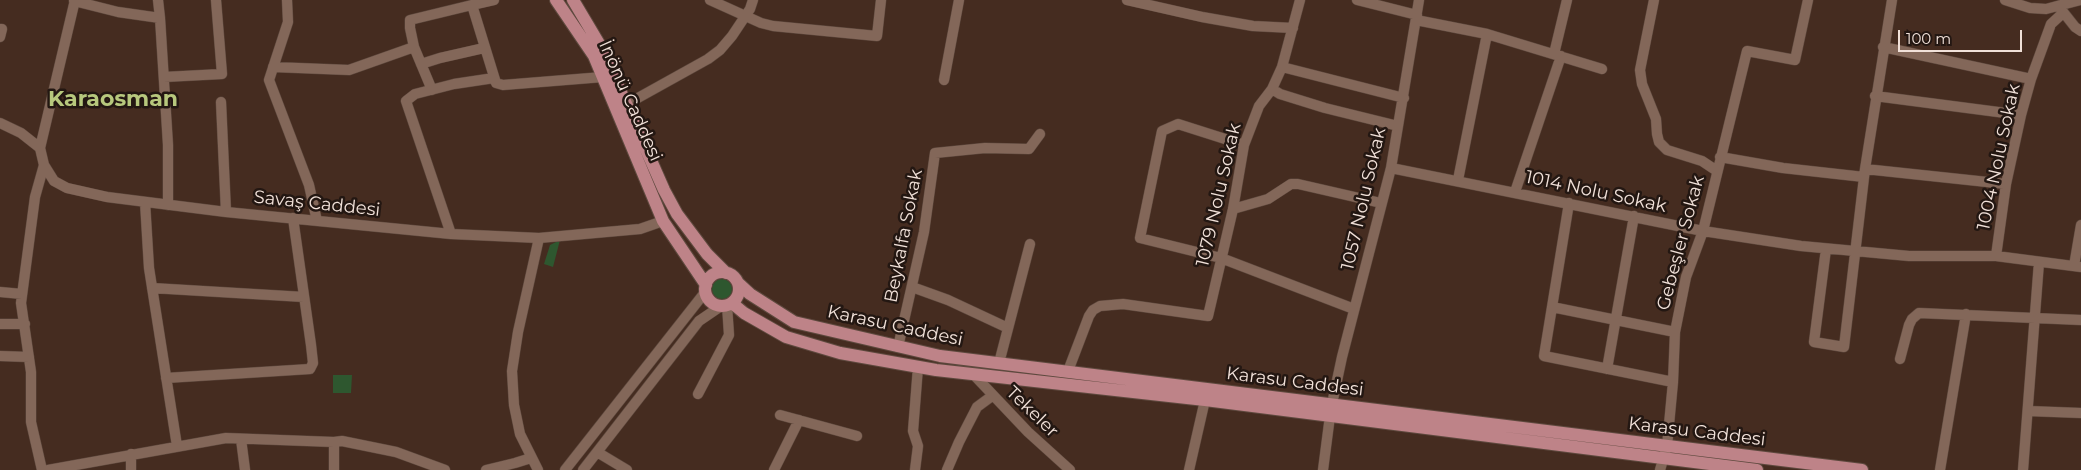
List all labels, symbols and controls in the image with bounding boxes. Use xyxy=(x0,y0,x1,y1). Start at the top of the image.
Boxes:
scale bar xyxy=(1901,20,2025,52)
text: 100 m xyxy=(1906,29,1951,48)
street label: İnönü Caddesi xyxy=(594,37,666,165)
street label: 1004 Nolu Sokak xyxy=(1973,82,2025,232)
district label: Karaosman xyxy=(48,87,178,113)
street label: 1079 Nolu Sokak xyxy=(1192,121,1246,269)
street label: 1057 Nolu Sokak xyxy=(1337,126,1391,272)
street label: Beykalfa Sokak xyxy=(880,167,928,305)
street label: 1014 Nolu Sokak xyxy=(1524,167,1668,217)
street label: Gebeşler Sokak xyxy=(1653,173,1709,313)
street label: Savaş Caddesi xyxy=(253,187,381,221)
street label: Karasu Caddesi xyxy=(825,301,965,351)
street label: Karasu Caddesi xyxy=(1225,363,1365,401)
street label: Tekeler xyxy=(1001,382,1063,442)
street label: Karasu Caddesi xyxy=(1627,413,1767,451)

